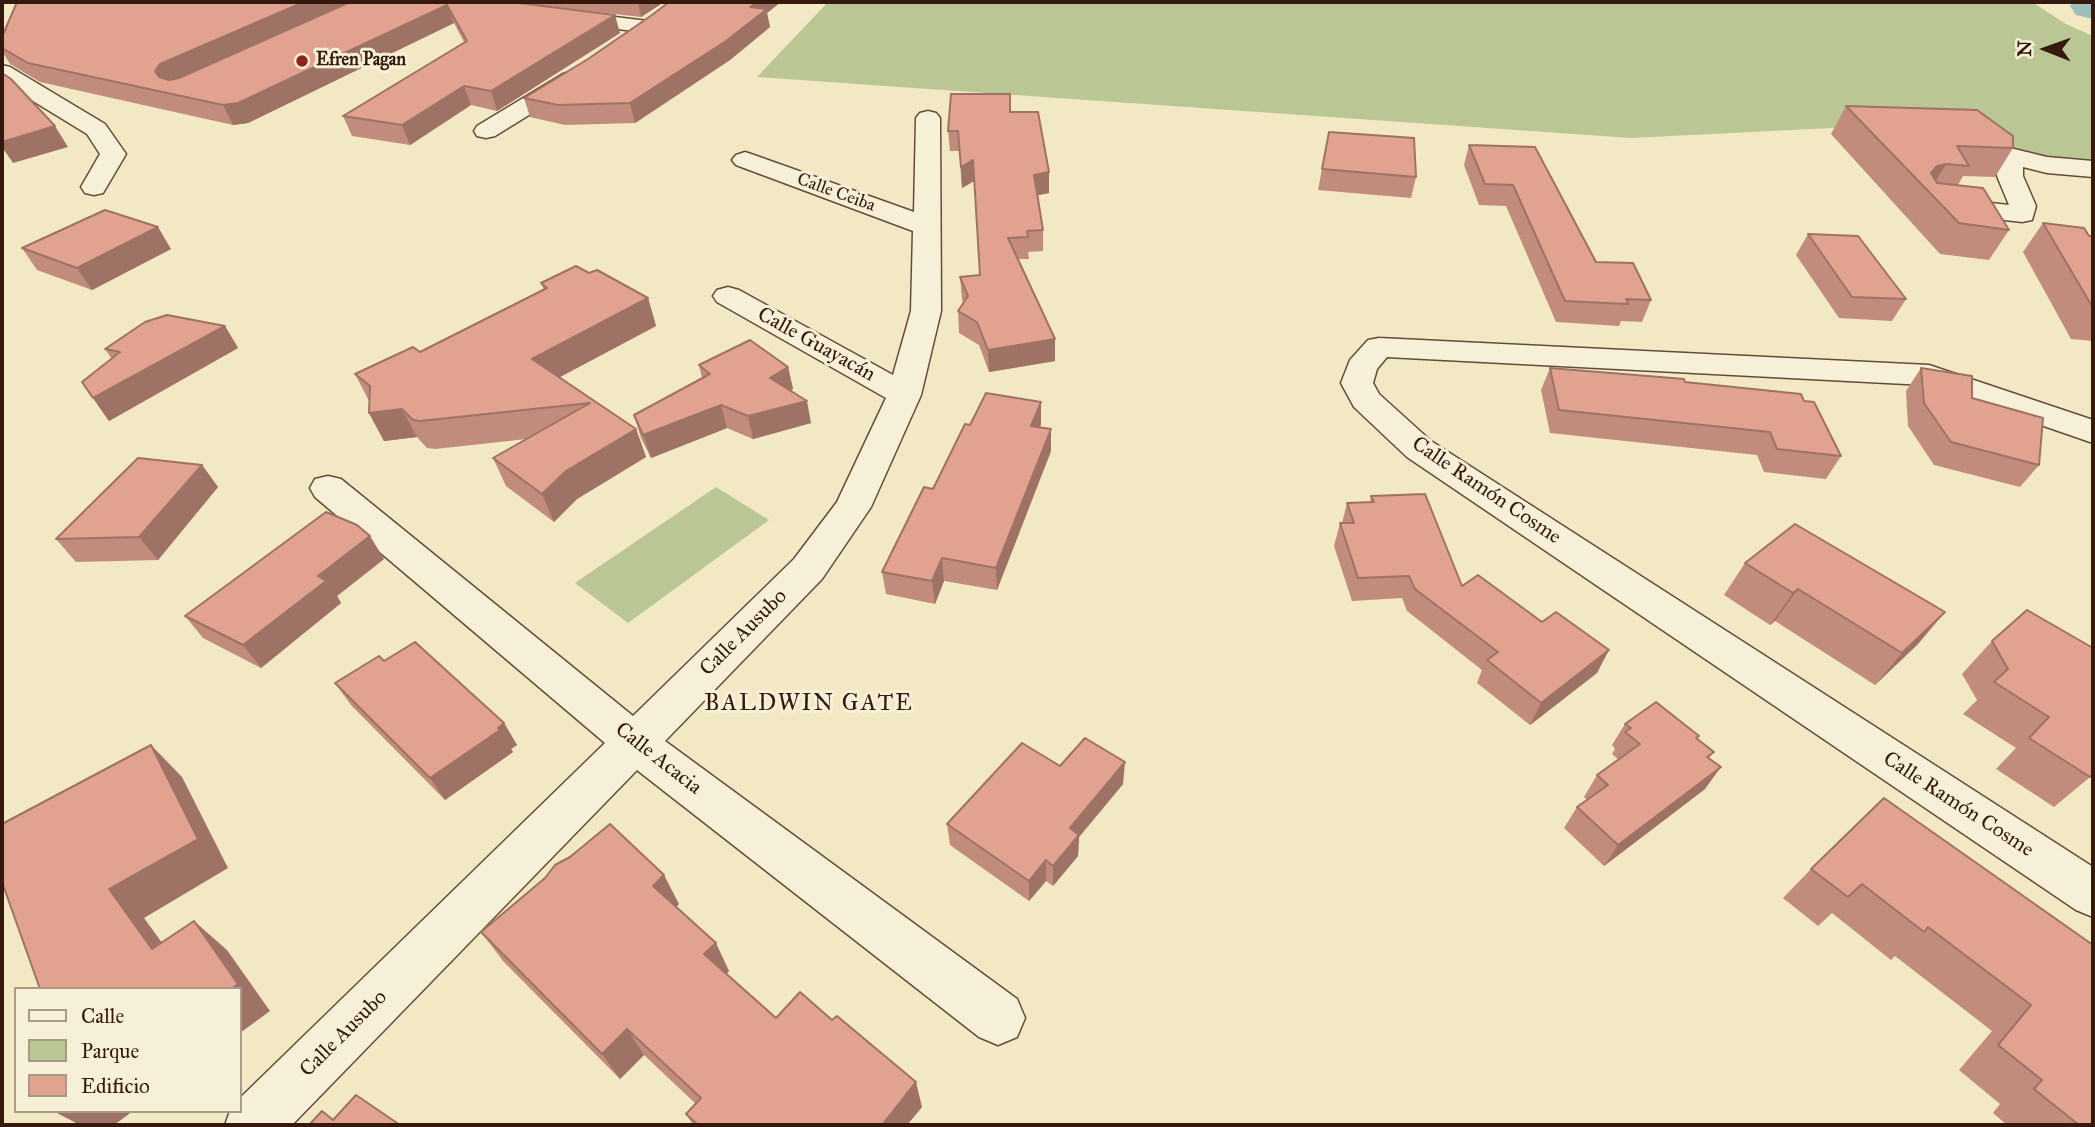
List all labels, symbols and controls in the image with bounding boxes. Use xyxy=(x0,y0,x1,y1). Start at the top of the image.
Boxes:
north arrow xyxy=(2011,14,2081,84)
text: N xyxy=(2013,40,2036,57)
place label: Efren Pagan xyxy=(316,50,406,72)
marker: Efren Pagan xyxy=(294,53,310,69)
street label: Calle Ceiba xyxy=(794,169,878,217)
street label: Calle Guayacán xyxy=(753,302,879,388)
street label: Calle Ramón Cosme xyxy=(1407,432,1565,550)
street label: Calle Ausubo xyxy=(695,584,793,682)
district label: BALDWIN GATE xyxy=(706,690,912,718)
street label: Calle Acacia xyxy=(610,717,706,801)
street label: Calle Ramón Cosme xyxy=(1878,747,2038,863)
street label: Calle Ausubo xyxy=(295,985,393,1083)
legend xyxy=(14,987,242,1113)
text: Calle xyxy=(81,1003,124,1029)
text: Parque xyxy=(81,1038,139,1064)
text: Edificio xyxy=(81,1073,150,1099)

